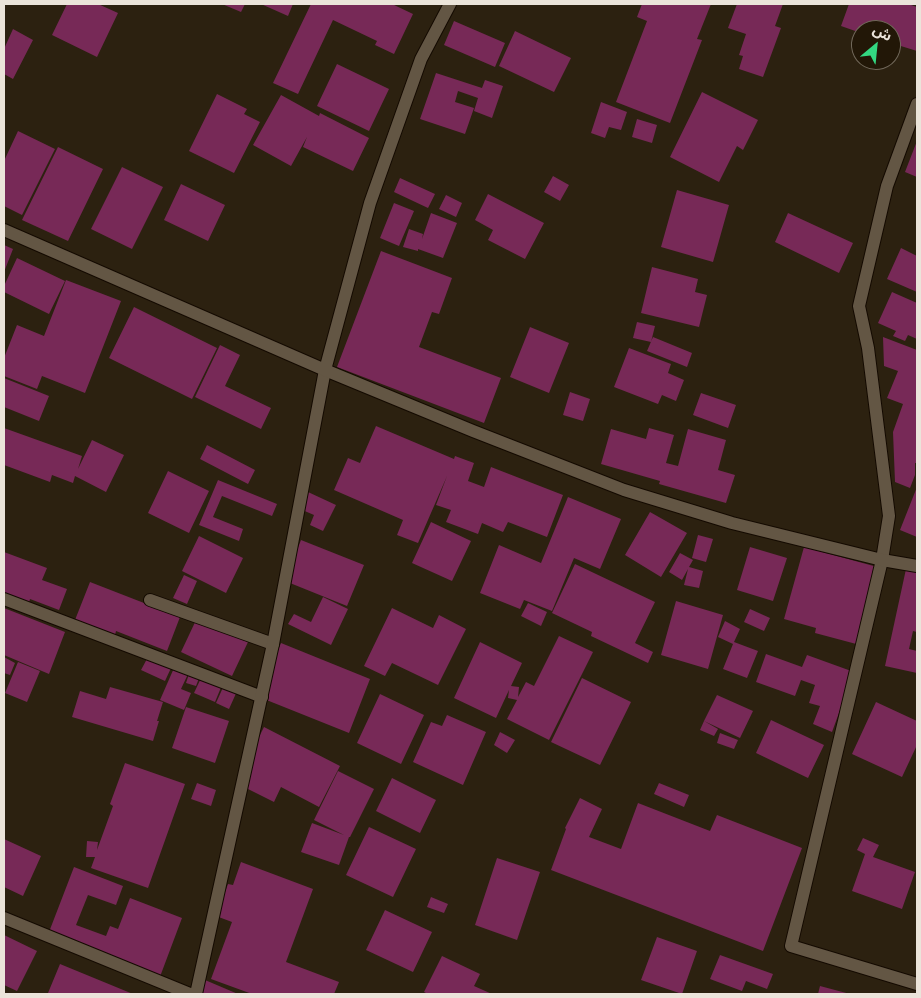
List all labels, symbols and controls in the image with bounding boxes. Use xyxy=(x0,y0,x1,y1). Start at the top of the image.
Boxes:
north arrow xyxy=(851,20,901,70)
text: ش xyxy=(870,20,895,45)

